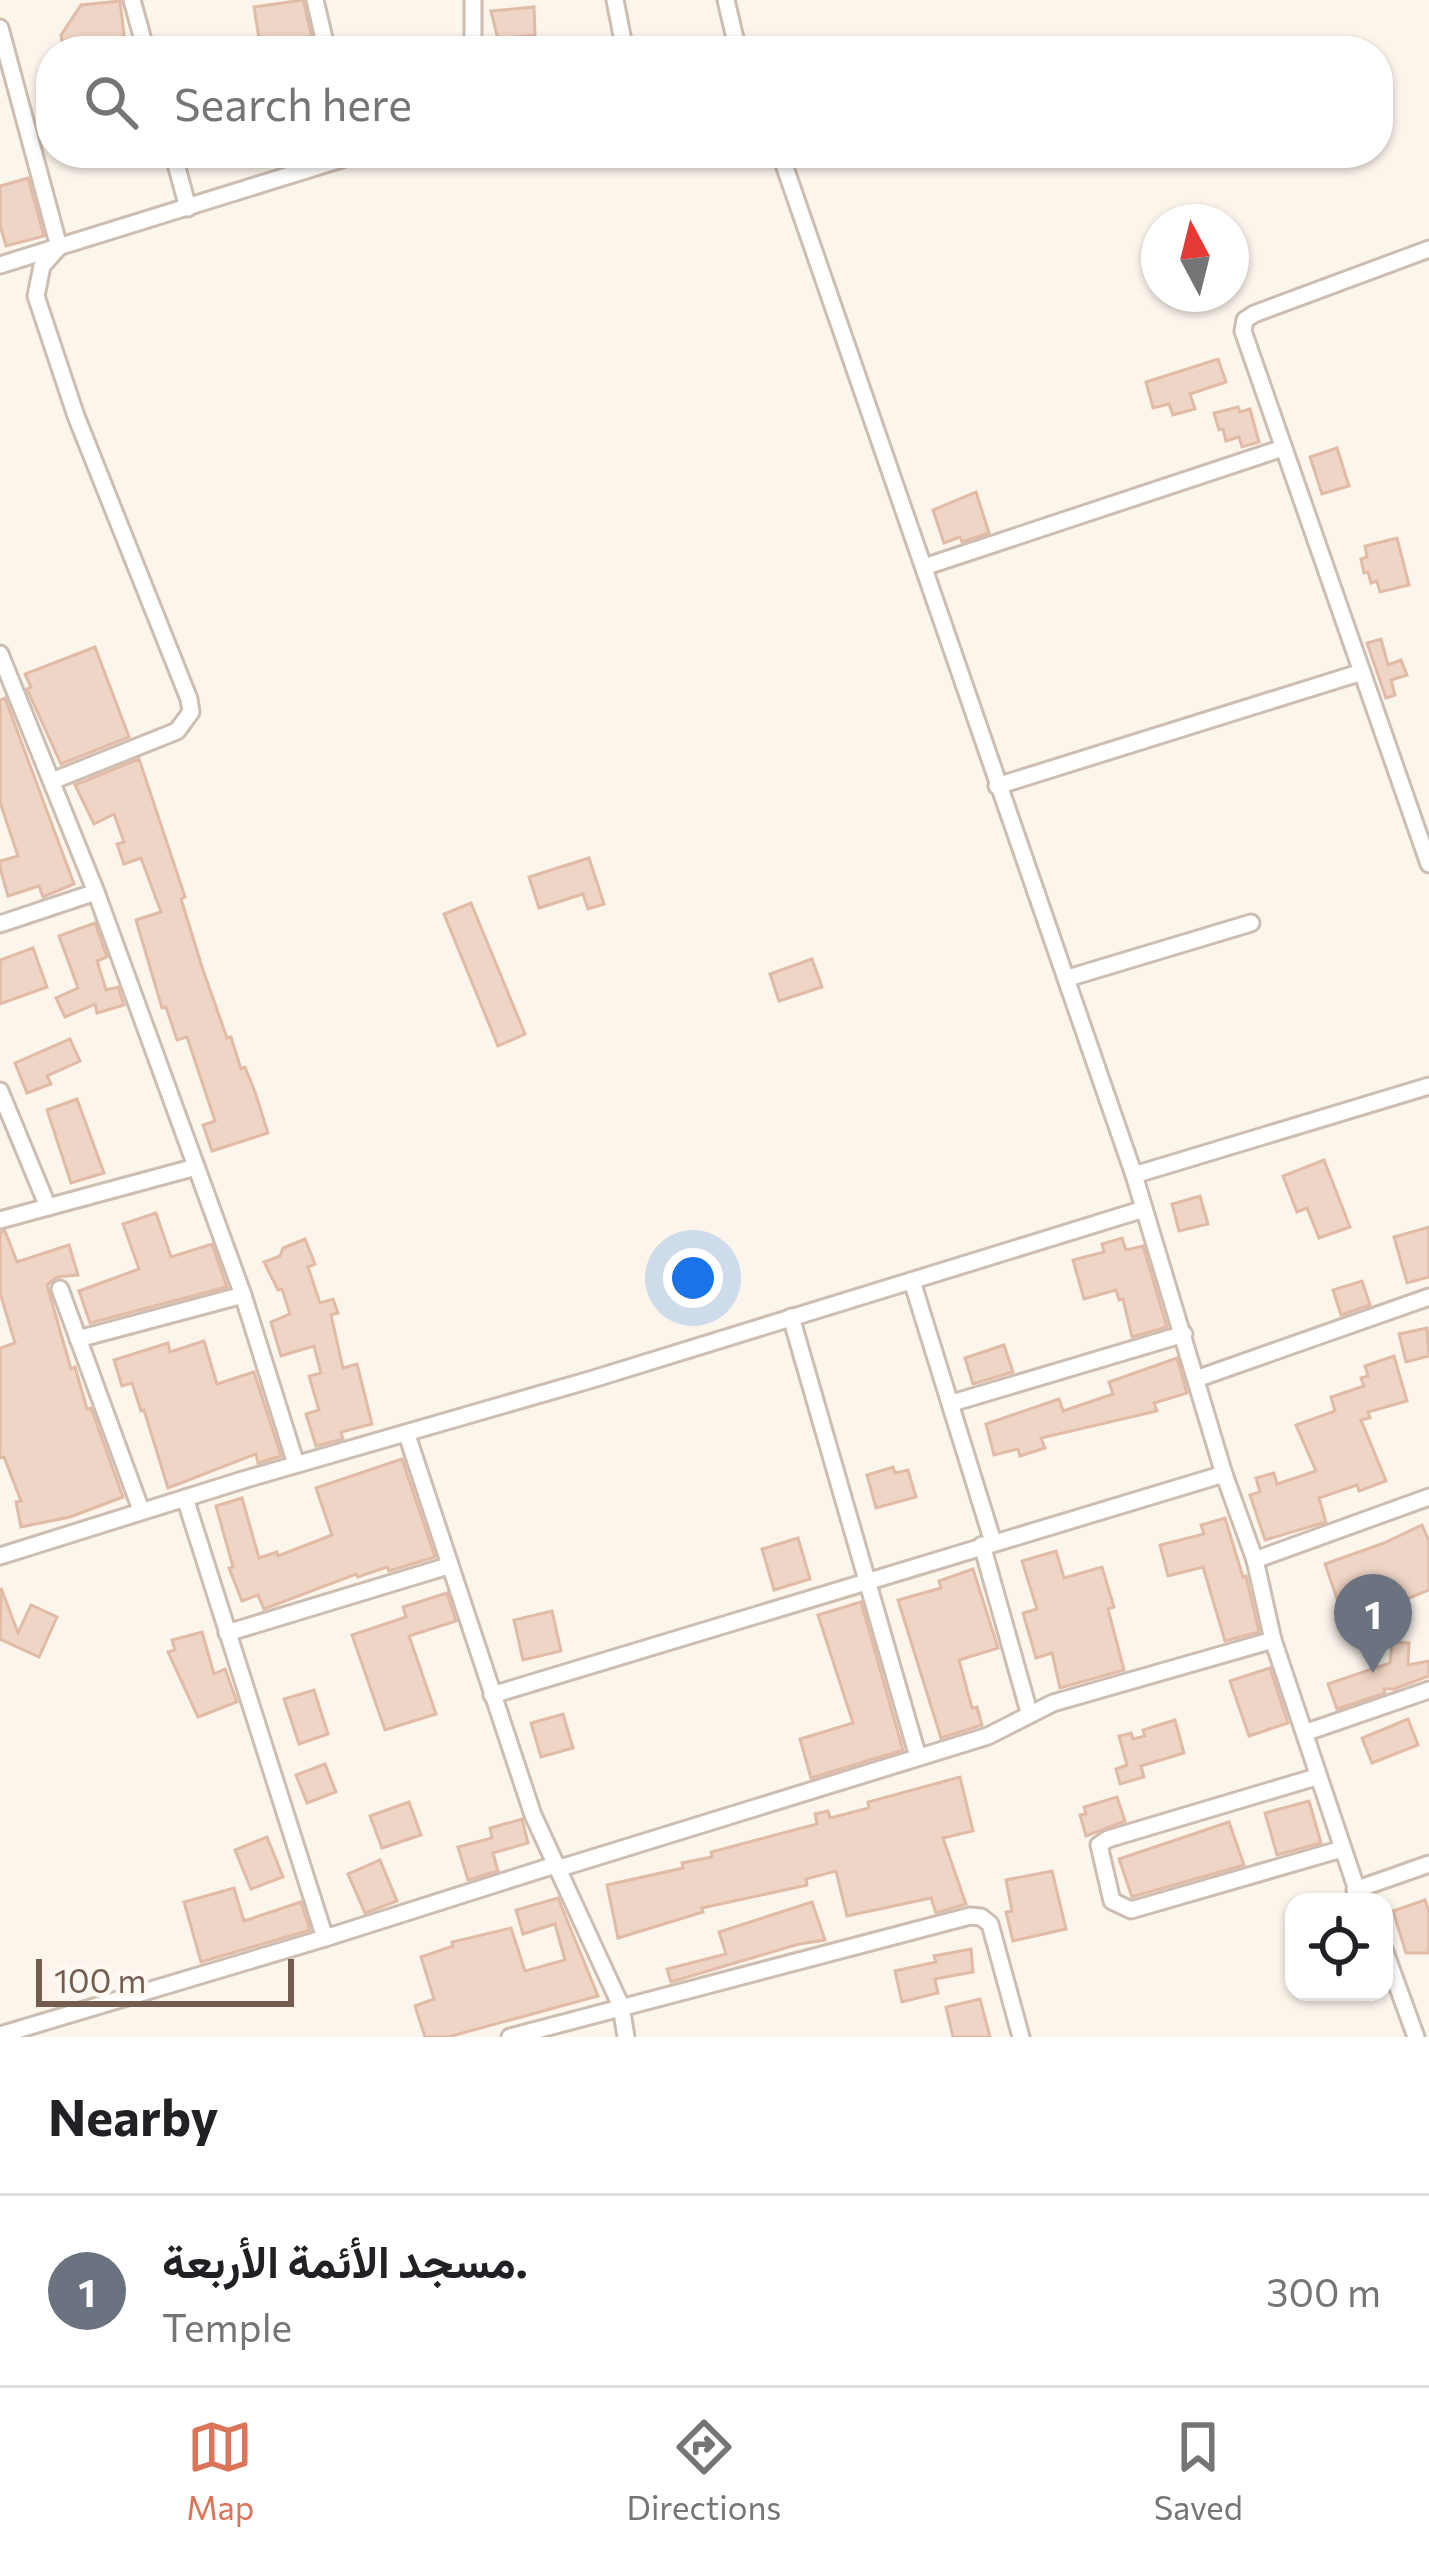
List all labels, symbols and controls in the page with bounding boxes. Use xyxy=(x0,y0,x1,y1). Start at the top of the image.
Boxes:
search box xyxy=(36,36,1393,168)
icon: search xyxy=(78,69,144,135)
text: Search here xyxy=(174,75,412,130)
north arrow xyxy=(1141,204,1249,312)
your location xyxy=(663,1248,723,1308)
pin: 1 xyxy=(1334,1574,1412,1673)
map controls xyxy=(1285,1893,1393,2001)
button: locate xyxy=(1285,1893,1393,2001)
scale bar xyxy=(36,1953,294,2006)
text: 100 m xyxy=(54,1959,146,2000)
text: Nearby xyxy=(48,2084,218,2147)
text: مسجد الأئمة الأربعة. xyxy=(162,2232,528,2287)
text: 1 xyxy=(78,2267,96,2315)
text: 300 m xyxy=(1266,2267,1381,2315)
text: Temple xyxy=(162,2302,292,2350)
tab: Map xyxy=(186,2414,254,2527)
tab: Directions xyxy=(627,2414,781,2527)
tab: Saved xyxy=(1154,2414,1243,2527)

